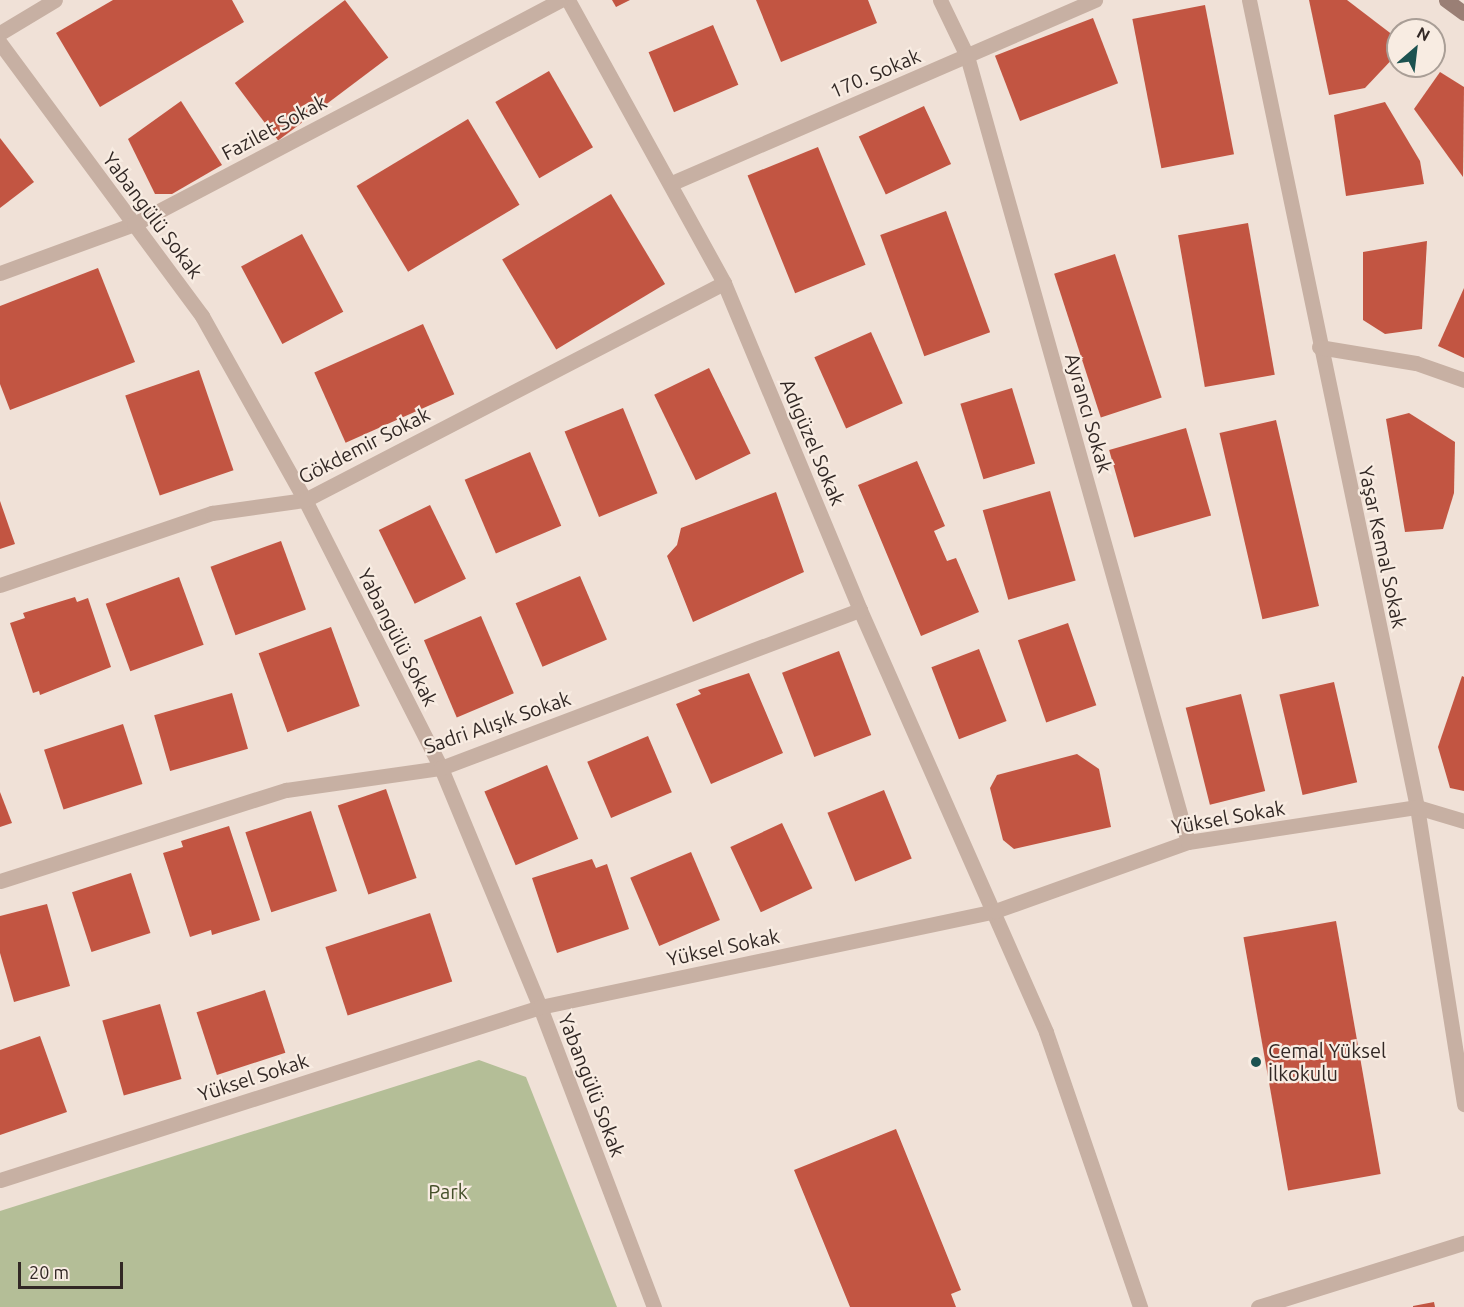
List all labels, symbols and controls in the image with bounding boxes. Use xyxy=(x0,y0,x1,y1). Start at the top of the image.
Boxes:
north arrow xyxy=(1386,18,1446,78)
text: N xyxy=(1414,23,1433,45)
street label: 170. Sokak xyxy=(826,43,924,103)
street label: Fazilet Sokak xyxy=(217,89,331,165)
street label: Yabangülü Sokak xyxy=(98,147,208,283)
street label: Ayrancı Sokak xyxy=(1060,350,1118,476)
street label: Adıgüzel Sokak xyxy=(776,375,850,509)
street label: Gökdemir Sokak xyxy=(294,402,434,488)
street label: Yaşar Kemal Sokak xyxy=(1354,464,1412,630)
street label: Yabangülü Sokak xyxy=(353,564,443,710)
street label: Sadri Alışık Sokak xyxy=(421,686,573,758)
street label: Yüksel Sokak xyxy=(1169,795,1287,839)
street label: Yüksel Sokak xyxy=(664,923,782,971)
street label: Yabangülü Sokak xyxy=(554,1010,630,1160)
place label: Cemal Yüksel İlkokulu xyxy=(1268,1038,1386,1085)
street label: Yüksel Sokak xyxy=(195,1048,311,1106)
marker: Cemal Yüksel İlkokulu xyxy=(1249,1055,1263,1069)
park label: Park xyxy=(428,1179,468,1203)
scale bar xyxy=(21,1250,126,1288)
text: 20 m xyxy=(29,1262,69,1282)

